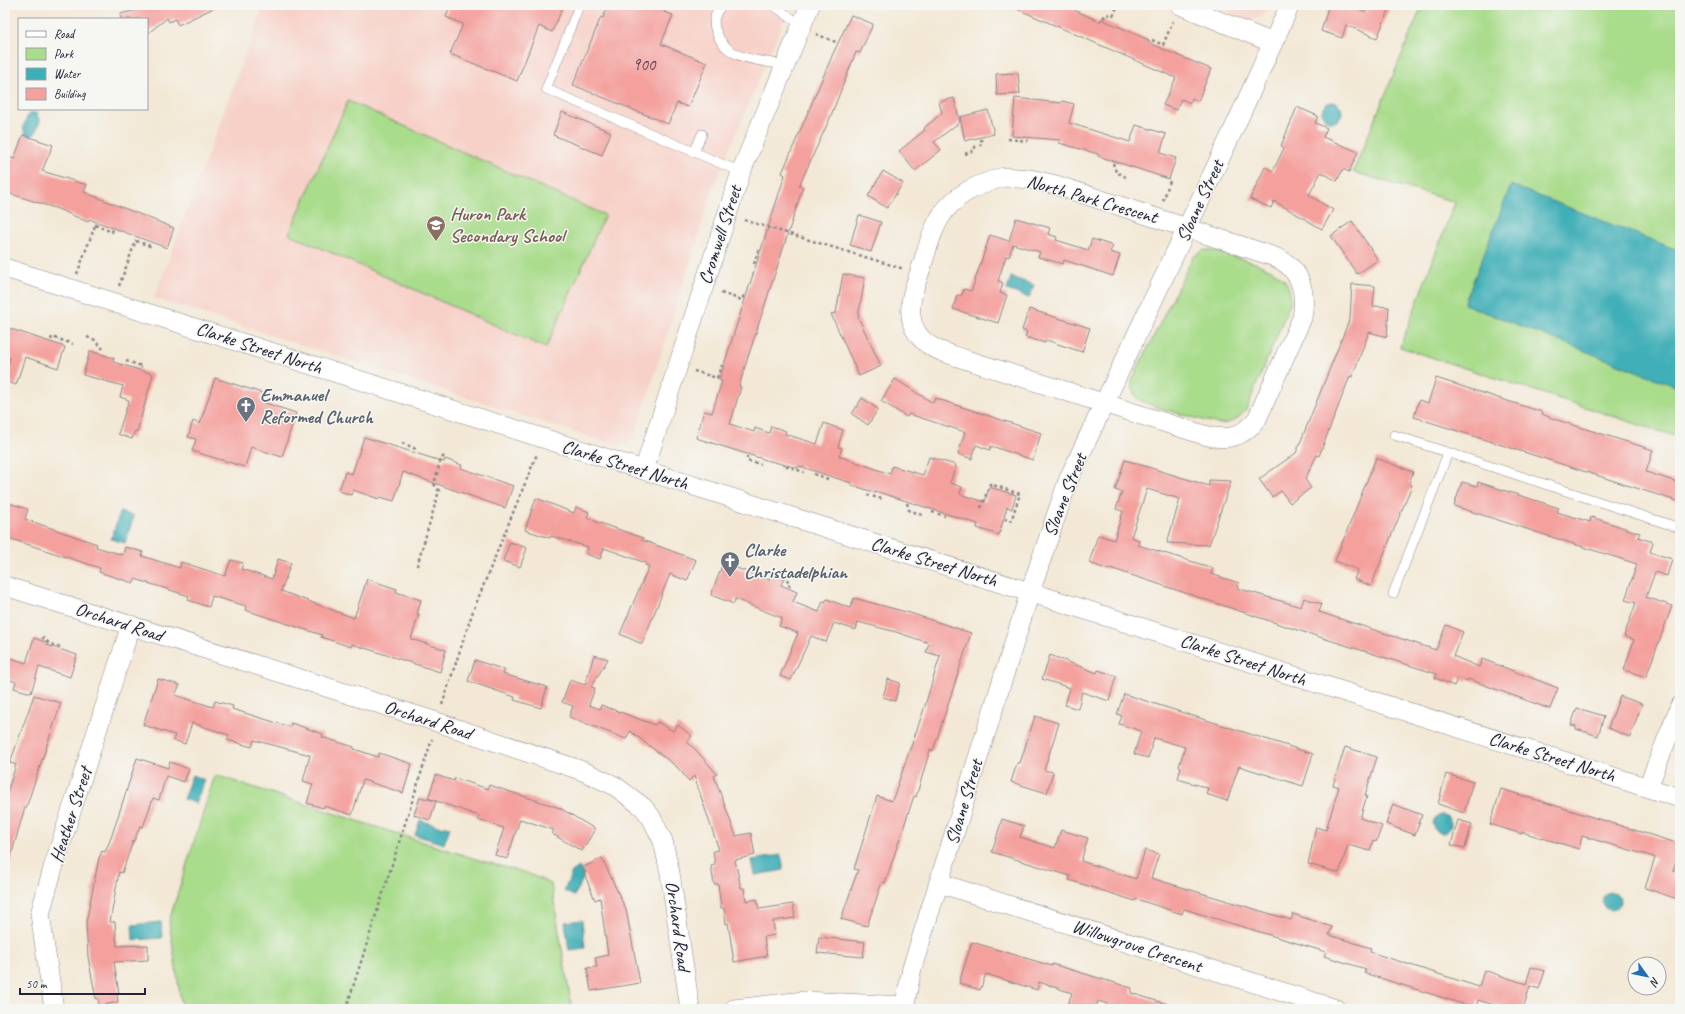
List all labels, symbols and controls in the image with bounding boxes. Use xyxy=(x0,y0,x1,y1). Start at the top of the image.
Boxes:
legend xyxy=(18,18,148,110)
text: Road xyxy=(54,26,76,42)
text: Park xyxy=(54,46,75,62)
house number: 900 xyxy=(633,54,657,75)
text: Water xyxy=(54,66,82,82)
text: Building xyxy=(54,86,86,102)
street label: Sloane Street xyxy=(1171,155,1230,246)
street label: North Park Crescent xyxy=(1024,169,1162,230)
street label: Cromwell Street xyxy=(693,181,748,287)
place label: Huron Park Secondary School xyxy=(450,202,568,248)
school or university icon: Huron Park Secondary School xyxy=(425,214,447,242)
street label: Clarke Street North xyxy=(193,316,325,380)
place label: Emmanuel Reformed Church xyxy=(260,383,374,429)
church icon: Emmanuel Reformed Church xyxy=(235,395,257,423)
street label: Clarke Street North xyxy=(559,434,691,496)
street label: Sloane Street xyxy=(1037,448,1093,540)
street label: Clarke Street North xyxy=(868,531,1000,593)
place label: Clarke Christadelphian xyxy=(744,538,848,584)
church icon: Clarke Christadelphian xyxy=(719,550,741,578)
street label: Orchard Road xyxy=(72,597,168,648)
street label: Clarke Street North xyxy=(1177,628,1309,692)
street label: Orchard Road xyxy=(381,695,477,746)
street label: Clarke Street North xyxy=(1486,726,1618,788)
street label: Sloane Street xyxy=(940,755,989,847)
street label: Heather Street xyxy=(44,762,98,866)
street label: Orchard Road xyxy=(660,879,697,975)
street label: Willowgrove Crescent xyxy=(1069,914,1206,979)
north arrow xyxy=(1627,956,1667,996)
scale bar xyxy=(20,970,145,996)
text: N xyxy=(1646,975,1663,990)
text: 50 m xyxy=(26,976,48,992)

